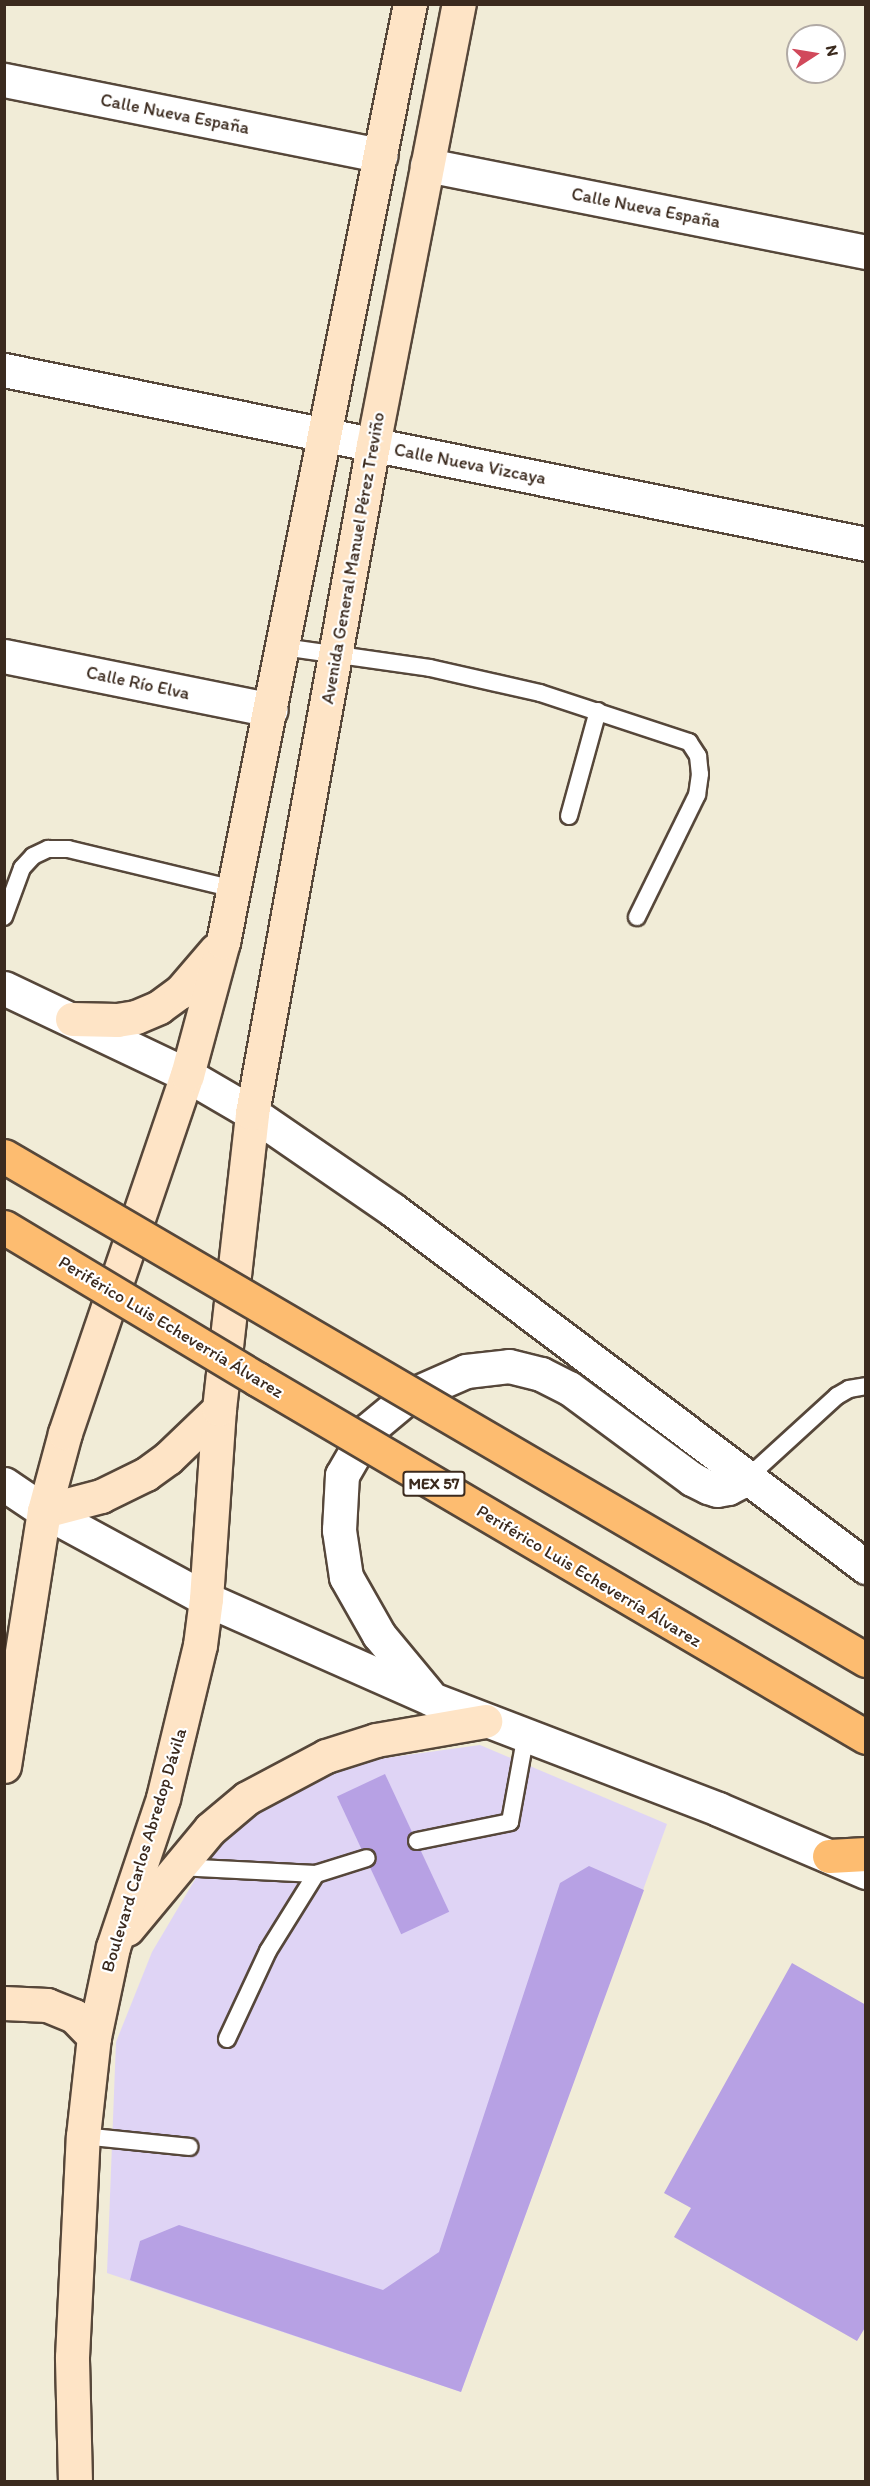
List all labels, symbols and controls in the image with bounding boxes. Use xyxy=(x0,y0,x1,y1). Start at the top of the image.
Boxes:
north arrow xyxy=(786,24,846,84)
text: N xyxy=(822,43,843,58)
street label: Calle Nueva España xyxy=(99,89,251,139)
street label: Calle Nueva España xyxy=(570,183,722,233)
street label: Avenida General Manuel Pérez Treviño xyxy=(317,411,389,705)
street label: Calle Nueva Vizcaya xyxy=(392,439,548,489)
street label: Calle Río Elva xyxy=(84,661,192,705)
street label: Periférico Luis Echeverría Álvarez xyxy=(55,1251,287,1403)
road number: MEX 57 xyxy=(401,1471,467,1497)
street label: Periférico Luis Echeverría Álvarez xyxy=(473,1500,705,1652)
street label: Boulevard Carlos Abredop Dávila xyxy=(96,1725,192,1975)

